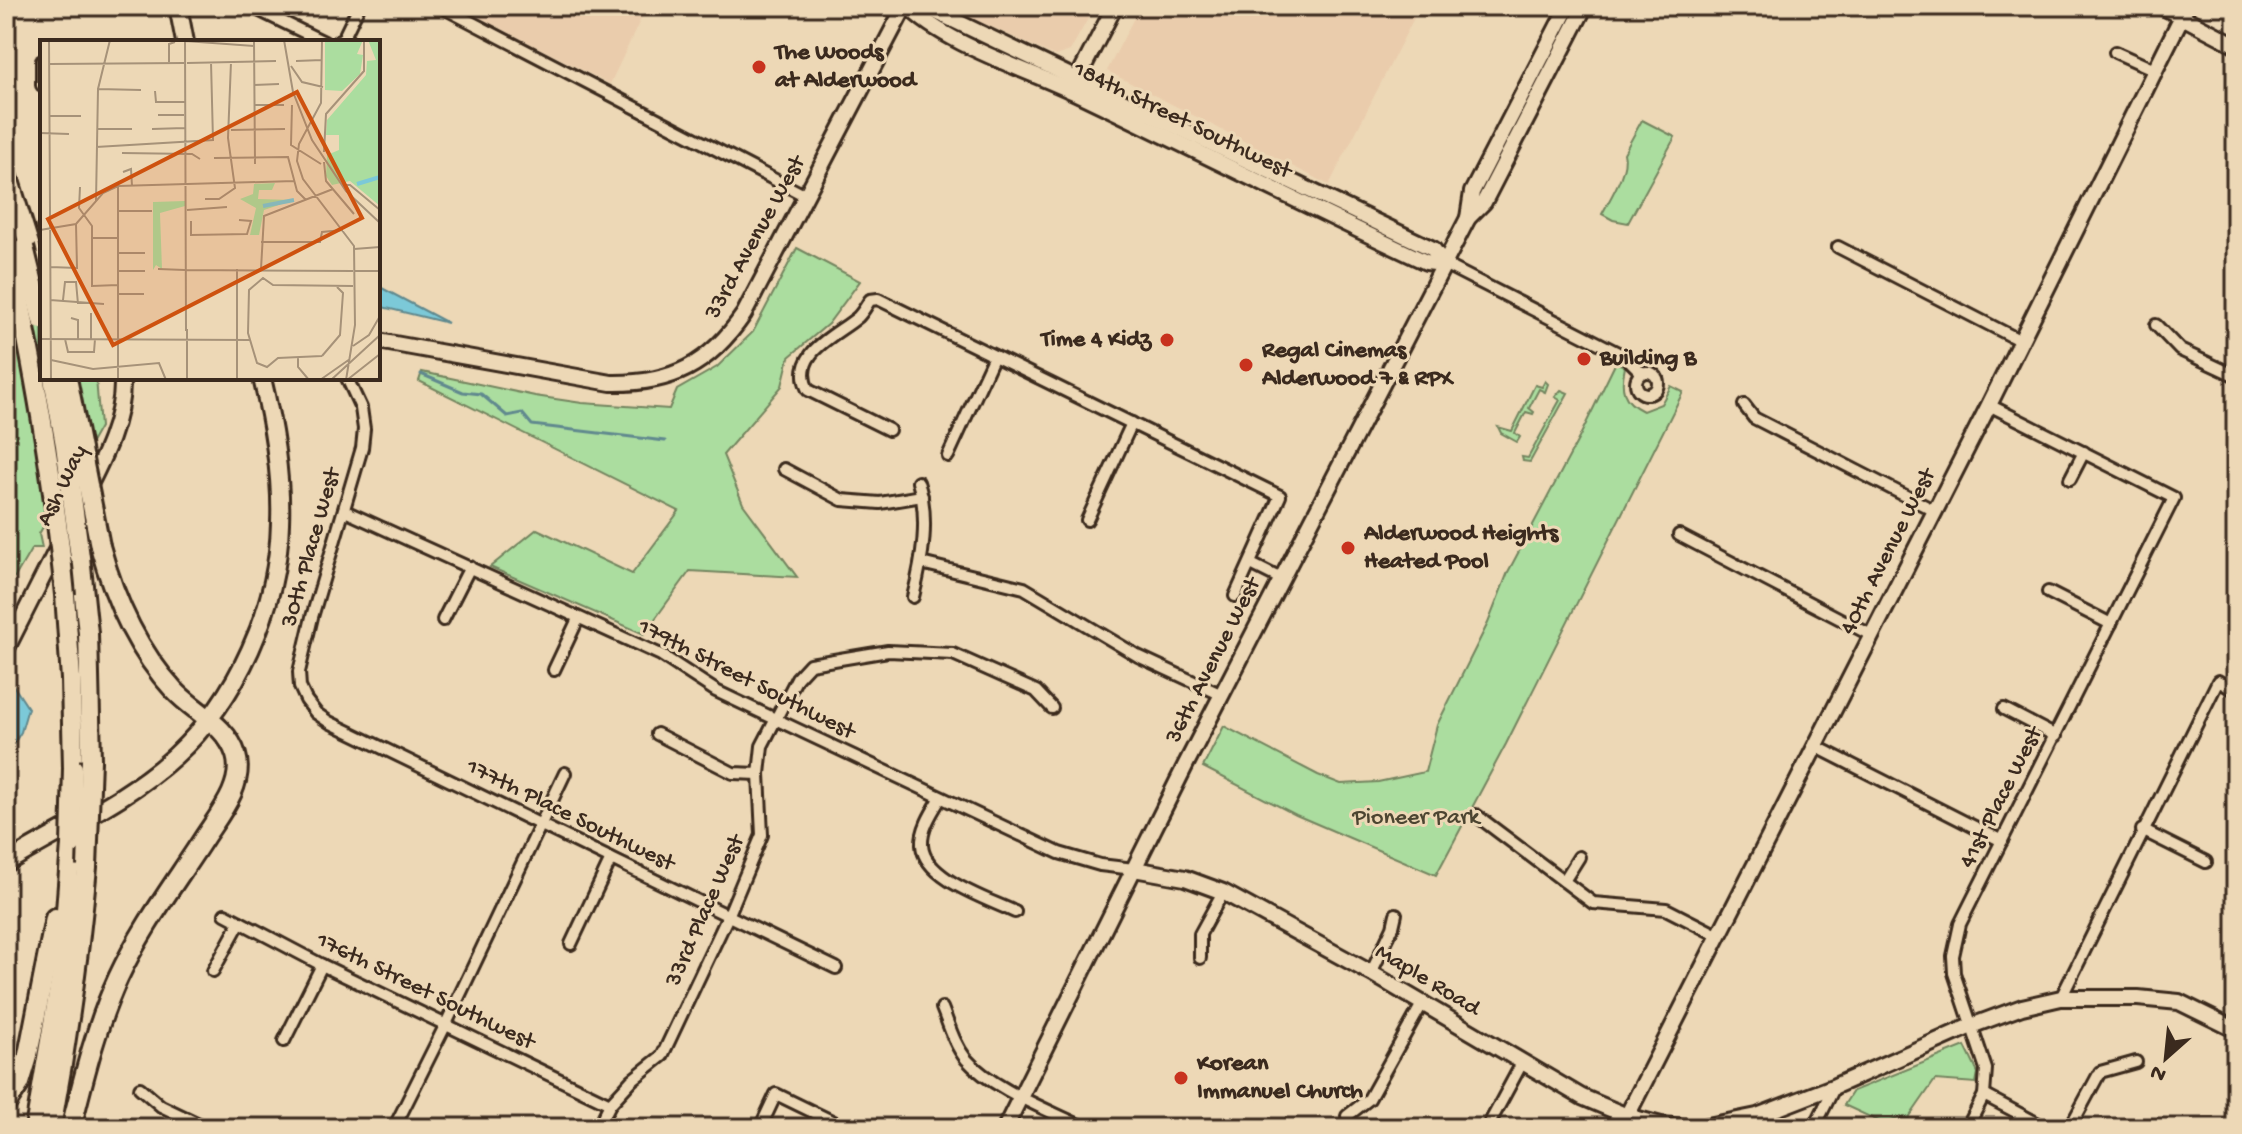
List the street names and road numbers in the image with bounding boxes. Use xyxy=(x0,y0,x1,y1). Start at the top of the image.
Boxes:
street label: 184th Street Southwest xyxy=(1067,55,1298,187)
street label: 33rd Avenue West xyxy=(699,149,814,326)
street label: Ash Way xyxy=(31,440,95,532)
street label: 40th Avenue West xyxy=(1835,462,1944,640)
street label: 30th Place West xyxy=(275,463,349,632)
street label: 36th Avenue West xyxy=(1159,571,1269,750)
street label: 179th Street Southwest xyxy=(632,612,861,748)
street label: 41st Place West xyxy=(1954,720,2051,874)
street label: 177th Place Southwest xyxy=(460,752,681,880)
street label: 33rd Place West xyxy=(659,829,753,992)
street label: 176th Street Southwest xyxy=(310,926,541,1059)
street label: Maple Road xyxy=(1369,938,1487,1025)

